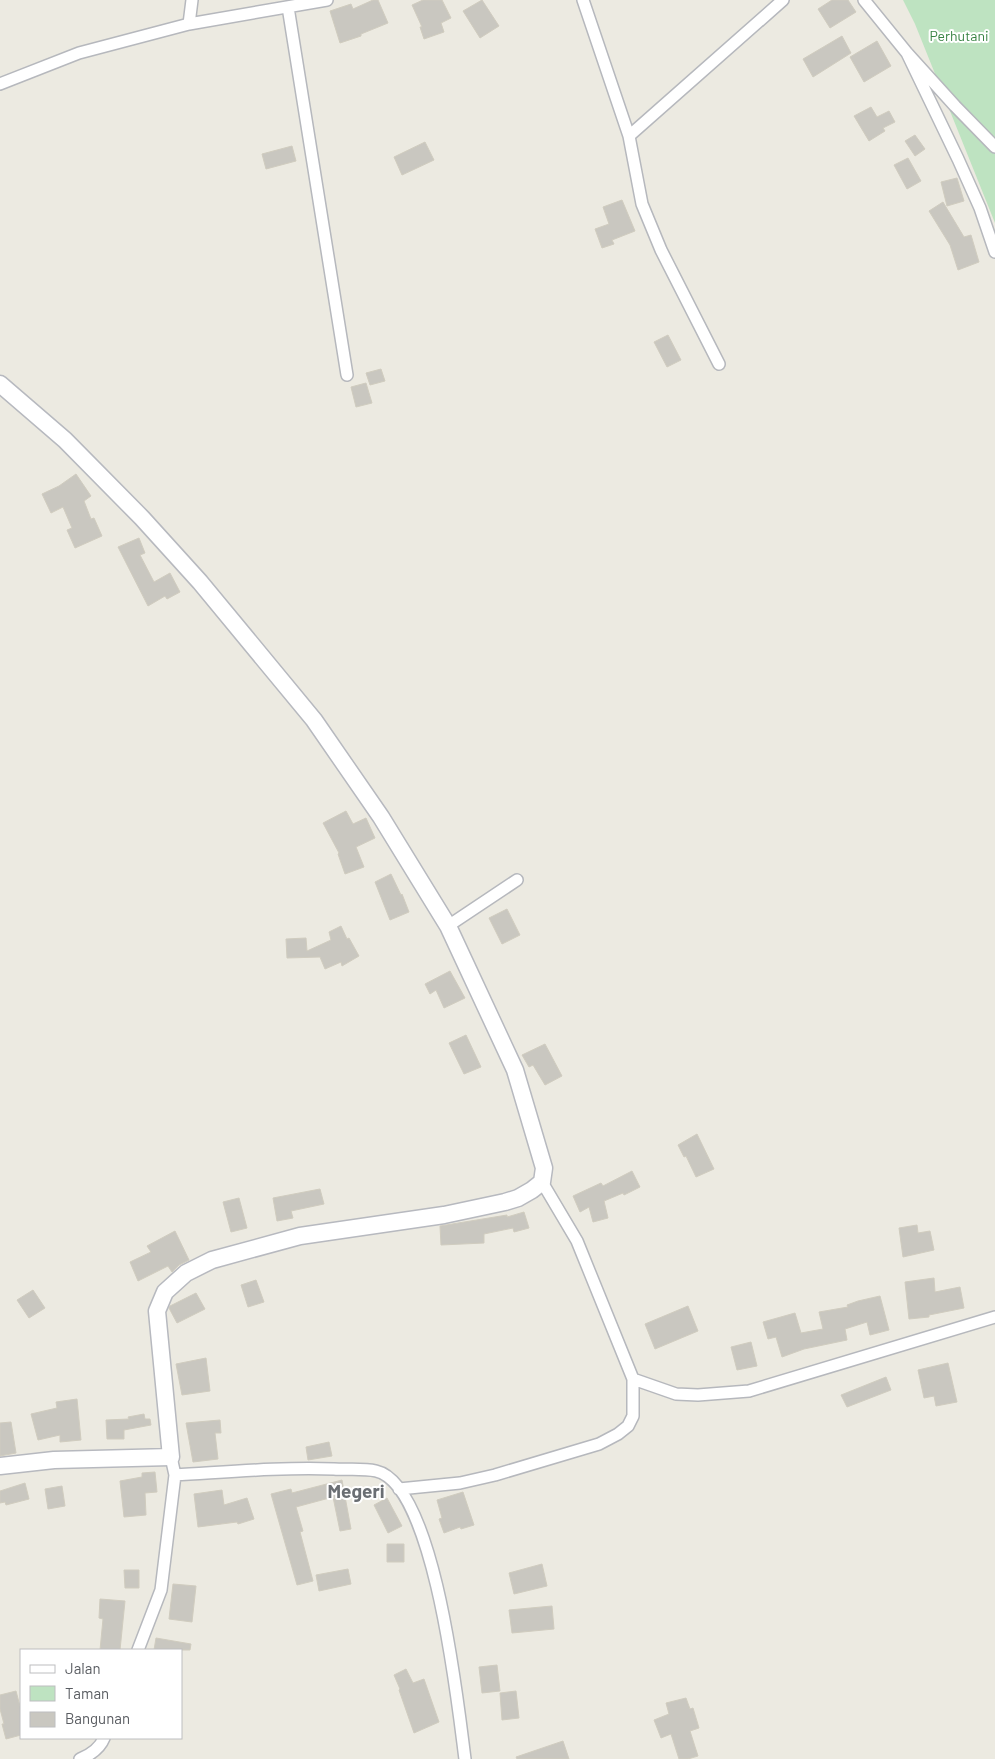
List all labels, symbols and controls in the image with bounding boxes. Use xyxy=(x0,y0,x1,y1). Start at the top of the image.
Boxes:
park label: Perhutani xyxy=(929,27,989,44)
district label: Megeri xyxy=(327,1479,385,1502)
legend xyxy=(20,1649,182,1739)
text: Jalan xyxy=(65,1659,101,1677)
text: Taman xyxy=(65,1684,109,1702)
text: Bangunan xyxy=(65,1709,130,1727)

